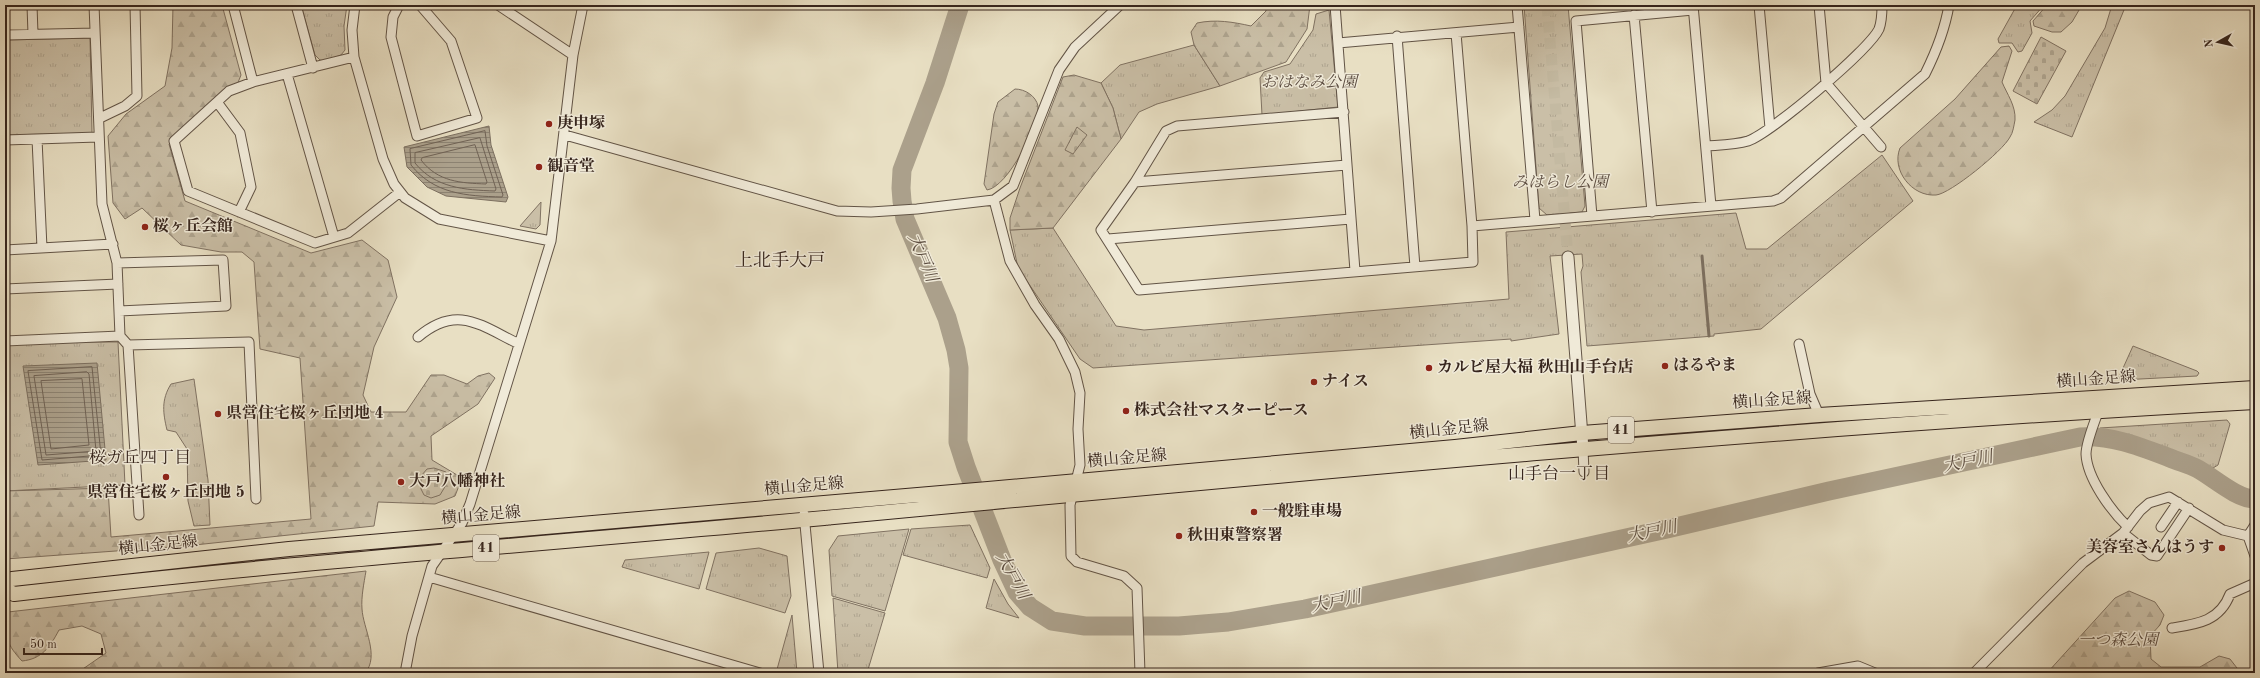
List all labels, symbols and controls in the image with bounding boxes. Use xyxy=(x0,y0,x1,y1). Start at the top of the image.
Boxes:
north arrow xyxy=(2198,22,2238,62)
text: N xyxy=(2203,38,2216,48)
park label: おはなみ公園 xyxy=(1261,73,1360,91)
place label: 庚申塚 xyxy=(557,114,605,132)
marker: 庚申塚 xyxy=(544,119,554,129)
place label: 観音堂 xyxy=(547,157,595,175)
marker: 観音堂 xyxy=(534,162,544,172)
park label: みはらし公園 xyxy=(1512,173,1611,191)
place label: 桜ヶ丘会館 xyxy=(153,217,233,235)
marker: 桜ヶ丘会館 xyxy=(140,222,150,232)
water label: 大戸川 xyxy=(904,230,942,287)
district label: 上北手大戸 xyxy=(735,250,825,270)
place label: はるやま xyxy=(1673,357,1737,374)
place label: カルビ屋大福 秋田山手台店 xyxy=(1437,358,1633,376)
marker: はるやま xyxy=(1660,361,1670,371)
marker: カルビ屋大福 秋田山手台店 xyxy=(1424,363,1434,373)
street label: 横山金足線 xyxy=(2055,367,2136,391)
place label: ナイス xyxy=(1322,373,1369,390)
marker: ナイス xyxy=(1309,377,1319,387)
street label: 横山金足線 xyxy=(1731,388,1812,412)
place label: 株式会社マスターピース xyxy=(1134,401,1309,419)
place label: 県営住宅桜ヶ丘団地 4 xyxy=(226,404,384,422)
marker: 株式会社マスターピース xyxy=(1121,406,1131,416)
marker: 県営住宅桜ヶ丘団地 4 xyxy=(213,409,223,419)
street label: 横山金足線 xyxy=(1408,416,1490,442)
road number: 41 xyxy=(1608,417,1634,443)
street label: 横山金足線 xyxy=(1086,446,1168,470)
water label: 大戸川 xyxy=(1941,446,1997,476)
district label: 桜ガ丘四丁目 xyxy=(89,448,191,467)
district label: 山手台一丁目 xyxy=(1508,464,1610,483)
marker: 県営住宅桜ヶ丘団地 5 xyxy=(161,472,171,482)
place label: 大戸八幡神社 xyxy=(409,472,505,490)
street label: 横山金足線 xyxy=(763,474,845,498)
marker: 大戸八幡神社 xyxy=(396,477,406,487)
place label: 県営住宅桜ヶ丘団地 5 xyxy=(87,483,245,501)
place label: 一般駐車場 xyxy=(1262,502,1342,520)
street label: 横山金足線 xyxy=(440,503,522,527)
marker: 一般駐車場 xyxy=(1249,507,1259,517)
water label: 大戸川 xyxy=(1625,516,1681,546)
place label: 秋田東警察署 xyxy=(1187,526,1283,544)
marker: 秋田東警察署 xyxy=(1174,531,1184,541)
street label: 横山金足線 xyxy=(117,532,199,558)
road number: 41 xyxy=(473,535,499,561)
place label: 美容室さんはうす xyxy=(2086,538,2214,556)
marker: 美容室さんはうす xyxy=(2217,543,2227,553)
water label: 大戸川 xyxy=(992,549,1035,604)
water label: 大戸川 xyxy=(1309,586,1365,616)
scale bar xyxy=(24,630,102,656)
park label: 一つ森公園 xyxy=(2078,631,2161,649)
text: 50 m xyxy=(30,638,57,651)

